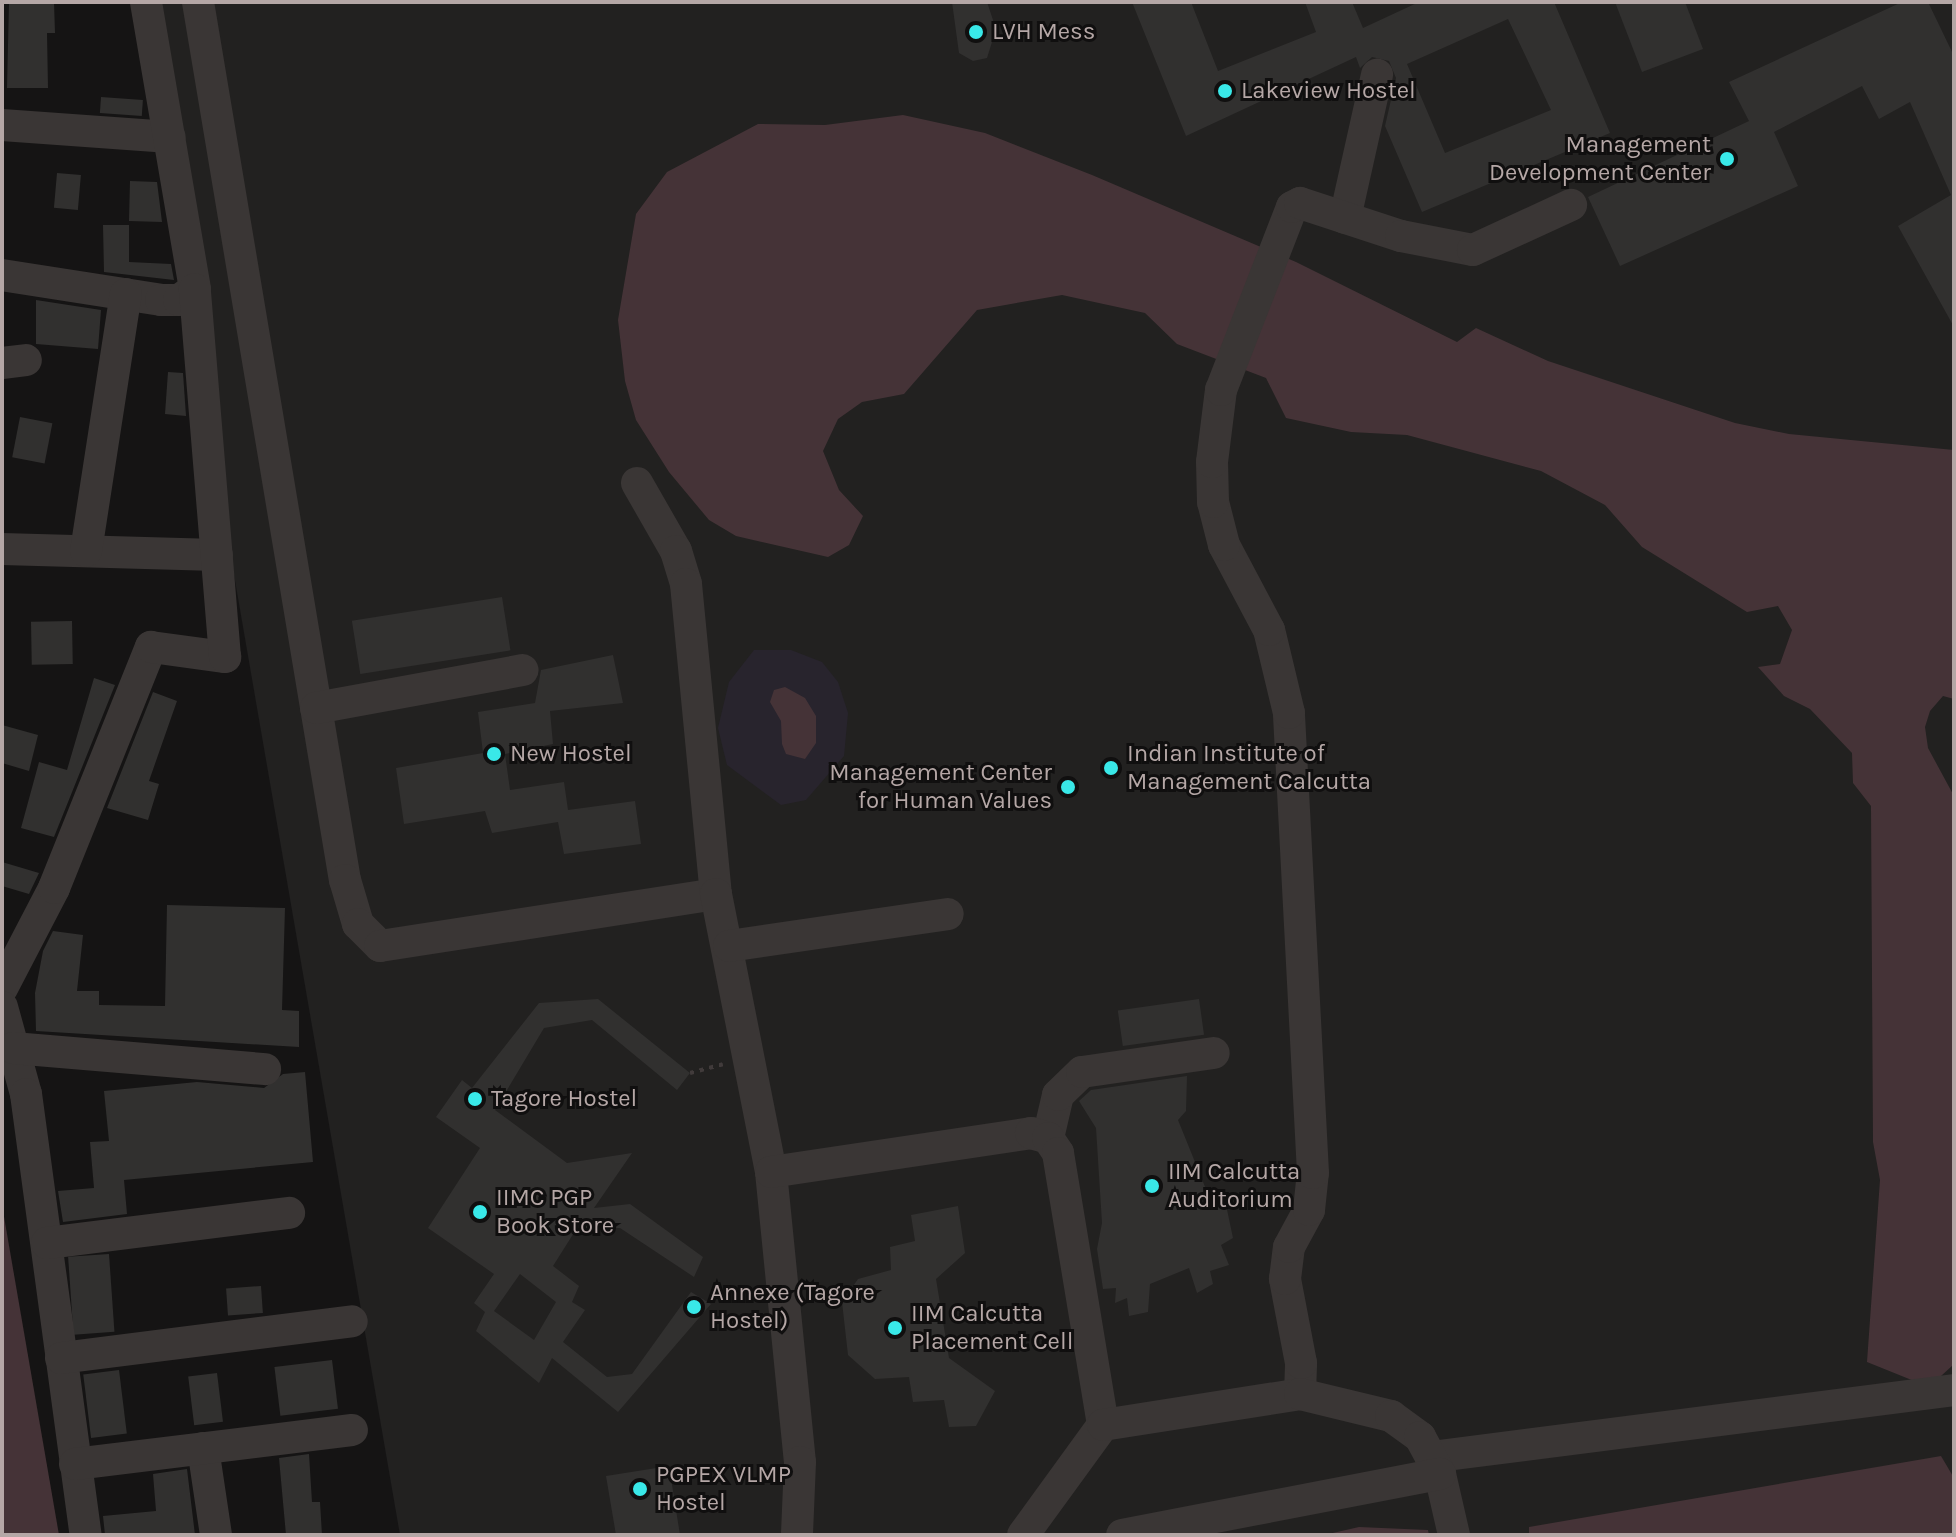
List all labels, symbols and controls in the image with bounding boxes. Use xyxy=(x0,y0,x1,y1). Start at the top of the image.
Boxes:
place label: LVH Mess xyxy=(992,18,1095,46)
marker: LVH Mess xyxy=(967,23,985,41)
place label: Lakeview Hostel xyxy=(1241,77,1416,105)
marker: Lakeview Hostel xyxy=(1216,82,1234,100)
place label: Management Development Center xyxy=(1489,131,1711,187)
marker: Management Development Center xyxy=(1718,150,1736,168)
place label: New Hostel xyxy=(510,740,632,768)
place label: Indian Institute of Management Calcutta xyxy=(1127,740,1371,796)
marker: New Hostel xyxy=(485,745,503,763)
place label: Management Center for Human Values xyxy=(829,759,1052,815)
marker: Indian Institute of Management Calcutta xyxy=(1102,759,1120,777)
marker: Management Center for Human Values xyxy=(1059,778,1077,796)
place label: Tagore Hostel xyxy=(491,1085,637,1113)
marker: Tagore Hostel xyxy=(466,1090,484,1108)
place label: IIM Calcutta Auditorium xyxy=(1168,1158,1300,1214)
marker: IIM Calcutta Auditorium xyxy=(1143,1177,1161,1195)
place label: IIMC PGP Book Store xyxy=(496,1184,614,1240)
marker: IIMC PGP Book Store xyxy=(471,1203,489,1221)
place label: Annexe (Tagore Hostel) xyxy=(710,1279,875,1335)
marker: Annexe (Tagore Hostel) xyxy=(685,1298,703,1316)
place label: IIM Calcutta Placement Cell xyxy=(911,1300,1073,1356)
marker: IIM Calcutta Placement Cell xyxy=(886,1319,904,1337)
place label: PGPEX VLMP Hostel xyxy=(656,1461,791,1517)
marker: PGPEX VLMP Hostel xyxy=(631,1480,649,1498)

